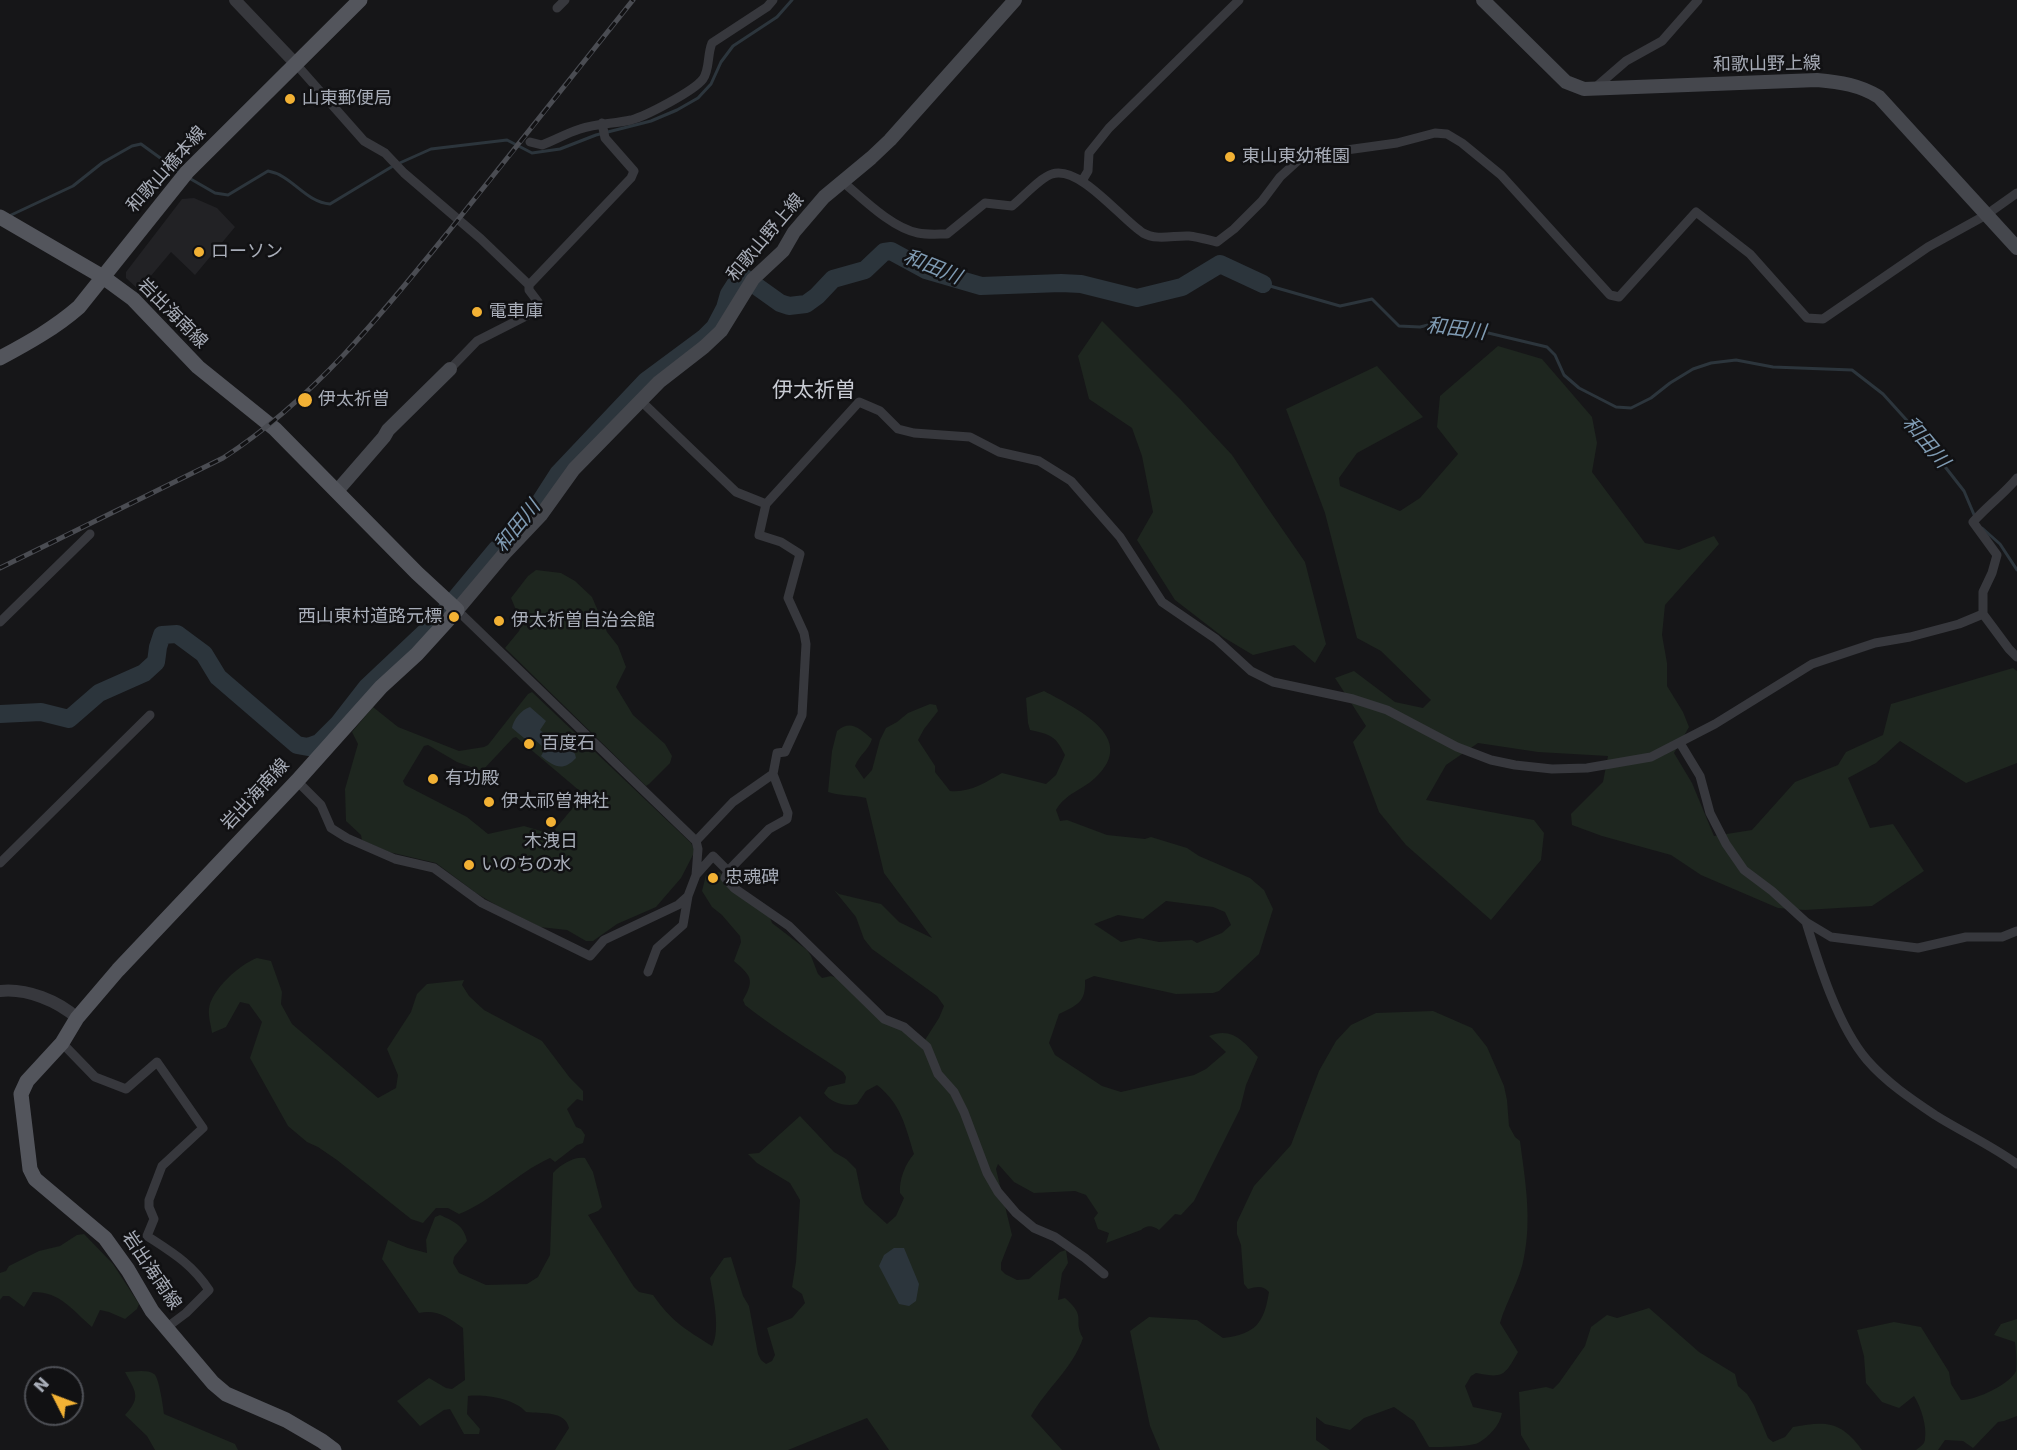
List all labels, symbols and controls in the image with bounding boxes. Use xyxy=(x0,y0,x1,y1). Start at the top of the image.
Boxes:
street label: 和歌山野上線 xyxy=(1713,53,1821,77)
place label: 山東郵便局 xyxy=(302,88,392,110)
marker: 山東郵便局 xyxy=(283,92,297,106)
street label: 和歌山橋本線 xyxy=(123,123,211,217)
place label: 東山東幼稚園 xyxy=(1242,146,1350,168)
marker: 東山東幼稚園 xyxy=(1223,150,1237,164)
street label: 和歌山野上線 xyxy=(723,190,809,286)
place label: ローソン xyxy=(211,241,283,263)
marker: ローソン xyxy=(192,245,206,259)
water label: 和田川 xyxy=(900,246,964,290)
street label: 岩出海南線 xyxy=(133,275,211,353)
place label: 電車庫 xyxy=(489,301,543,323)
marker: 電車庫 xyxy=(470,305,484,319)
water label: 和田川 xyxy=(1425,314,1487,346)
district label: 伊太祈曽 xyxy=(772,379,856,405)
place label: 伊太祈曽 xyxy=(318,389,390,411)
marker: 伊太祈曽 xyxy=(296,391,314,409)
water label: 和田川 xyxy=(1897,412,1953,474)
water label: 和田川 xyxy=(490,496,546,558)
place label: 西山東村道路元標 xyxy=(298,606,442,628)
marker: 西山東村道路元標 xyxy=(447,610,461,624)
place label: 伊太祈曽自治会館 xyxy=(511,610,655,632)
marker: 伊太祈曽自治会館 xyxy=(492,614,506,628)
place label: 百度石 xyxy=(541,733,595,755)
marker: 百度石 xyxy=(522,737,536,751)
street label: 岩出海南線 xyxy=(217,755,295,835)
place label: 有功殿 xyxy=(445,768,499,790)
marker: 有功殿 xyxy=(426,772,440,786)
place label: 伊太祁曽神社 xyxy=(501,791,609,813)
marker: 伊太祁曽神社 xyxy=(482,795,496,809)
marker: 木洩日 xyxy=(544,815,558,829)
place label: 木洩日 xyxy=(524,831,578,853)
place label: いのちの水 xyxy=(481,854,571,876)
marker: いのちの水 xyxy=(462,858,476,872)
place label: 忠魂碑 xyxy=(725,867,779,889)
marker: 忠魂碑 xyxy=(706,871,720,885)
street label: 岩出海南線 xyxy=(117,1228,185,1314)
north arrow xyxy=(24,1366,84,1426)
text: N xyxy=(30,1374,53,1396)

